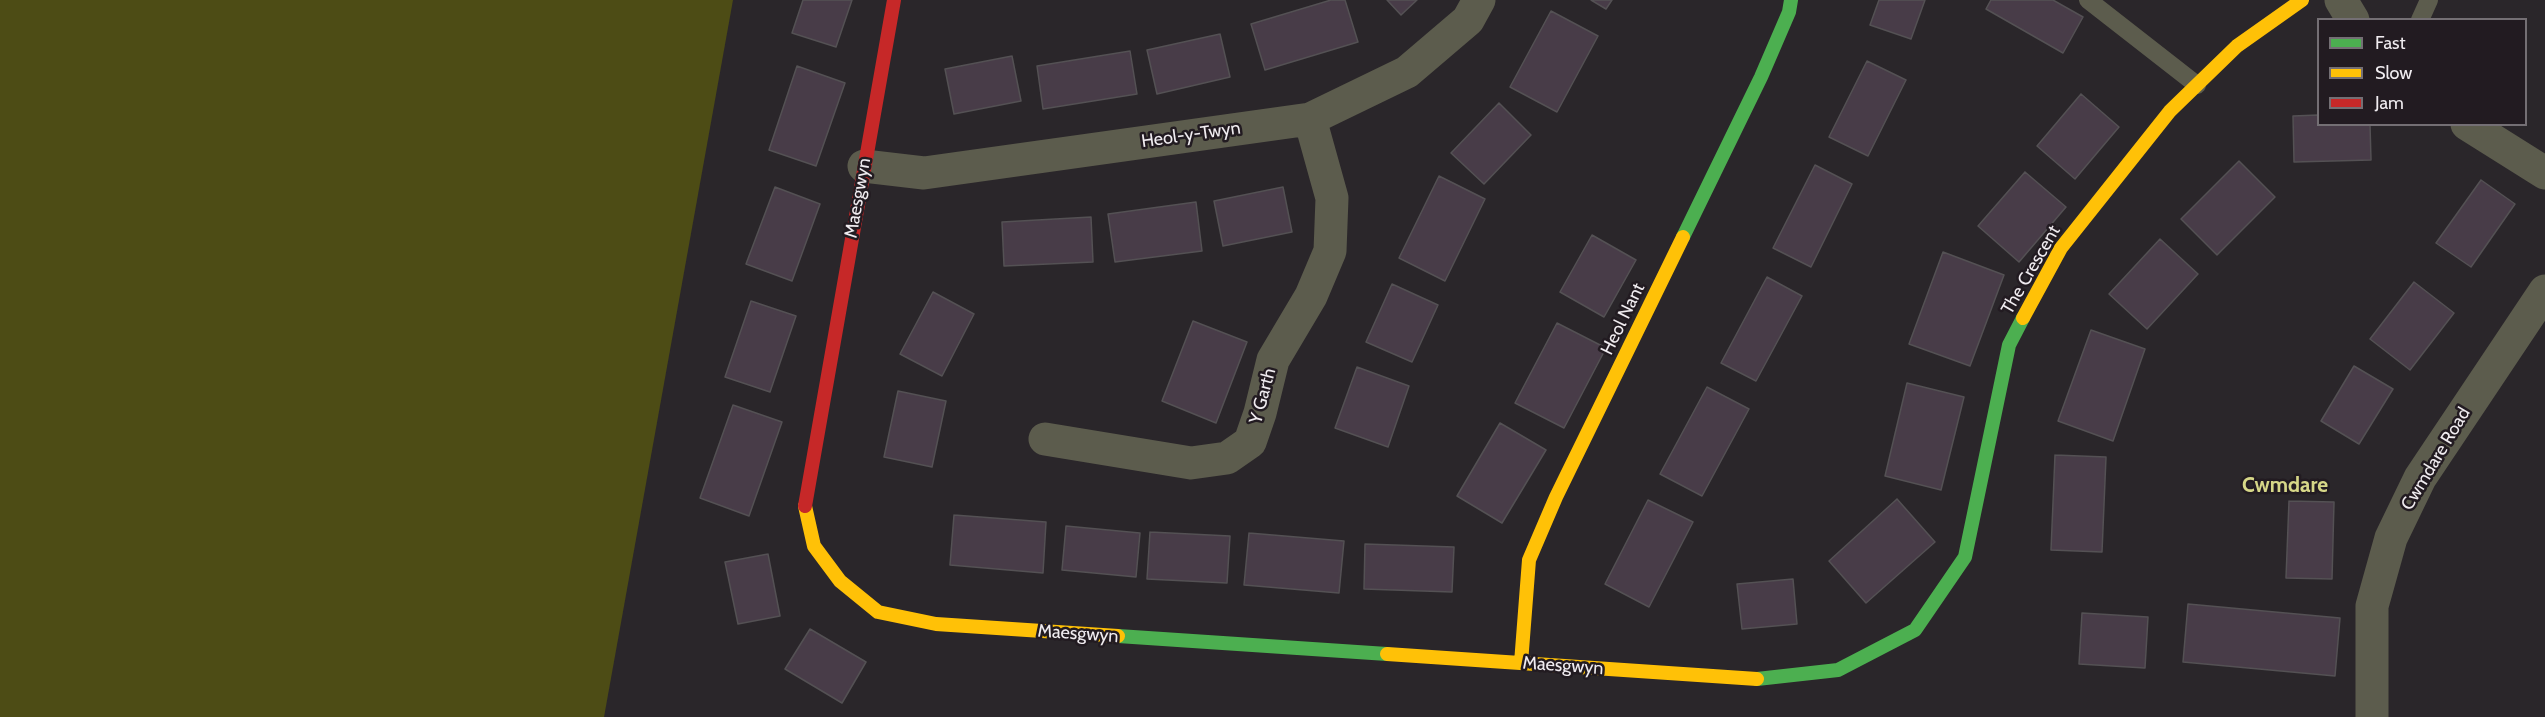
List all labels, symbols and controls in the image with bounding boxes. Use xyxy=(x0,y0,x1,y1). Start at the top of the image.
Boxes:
legend xyxy=(2317,18,2527,126)
text: Fast xyxy=(2375,32,2406,54)
text: Slow xyxy=(2375,62,2412,84)
text: Jam xyxy=(2375,92,2404,114)
street label: Heol-y-Twyn xyxy=(1140,117,1242,153)
street label: Maesgwyn xyxy=(840,156,876,240)
street label: The Crescent xyxy=(1997,222,2065,318)
street label: Heol Nant xyxy=(1596,280,1650,358)
street label: Y Garth xyxy=(1245,366,1281,426)
street label: Cwmdare Road xyxy=(2397,404,2475,514)
district label: Cwmdare xyxy=(2242,473,2328,499)
street label: Maesgwyn xyxy=(1037,620,1119,648)
street label: Maesgwyn xyxy=(1522,652,1604,680)

